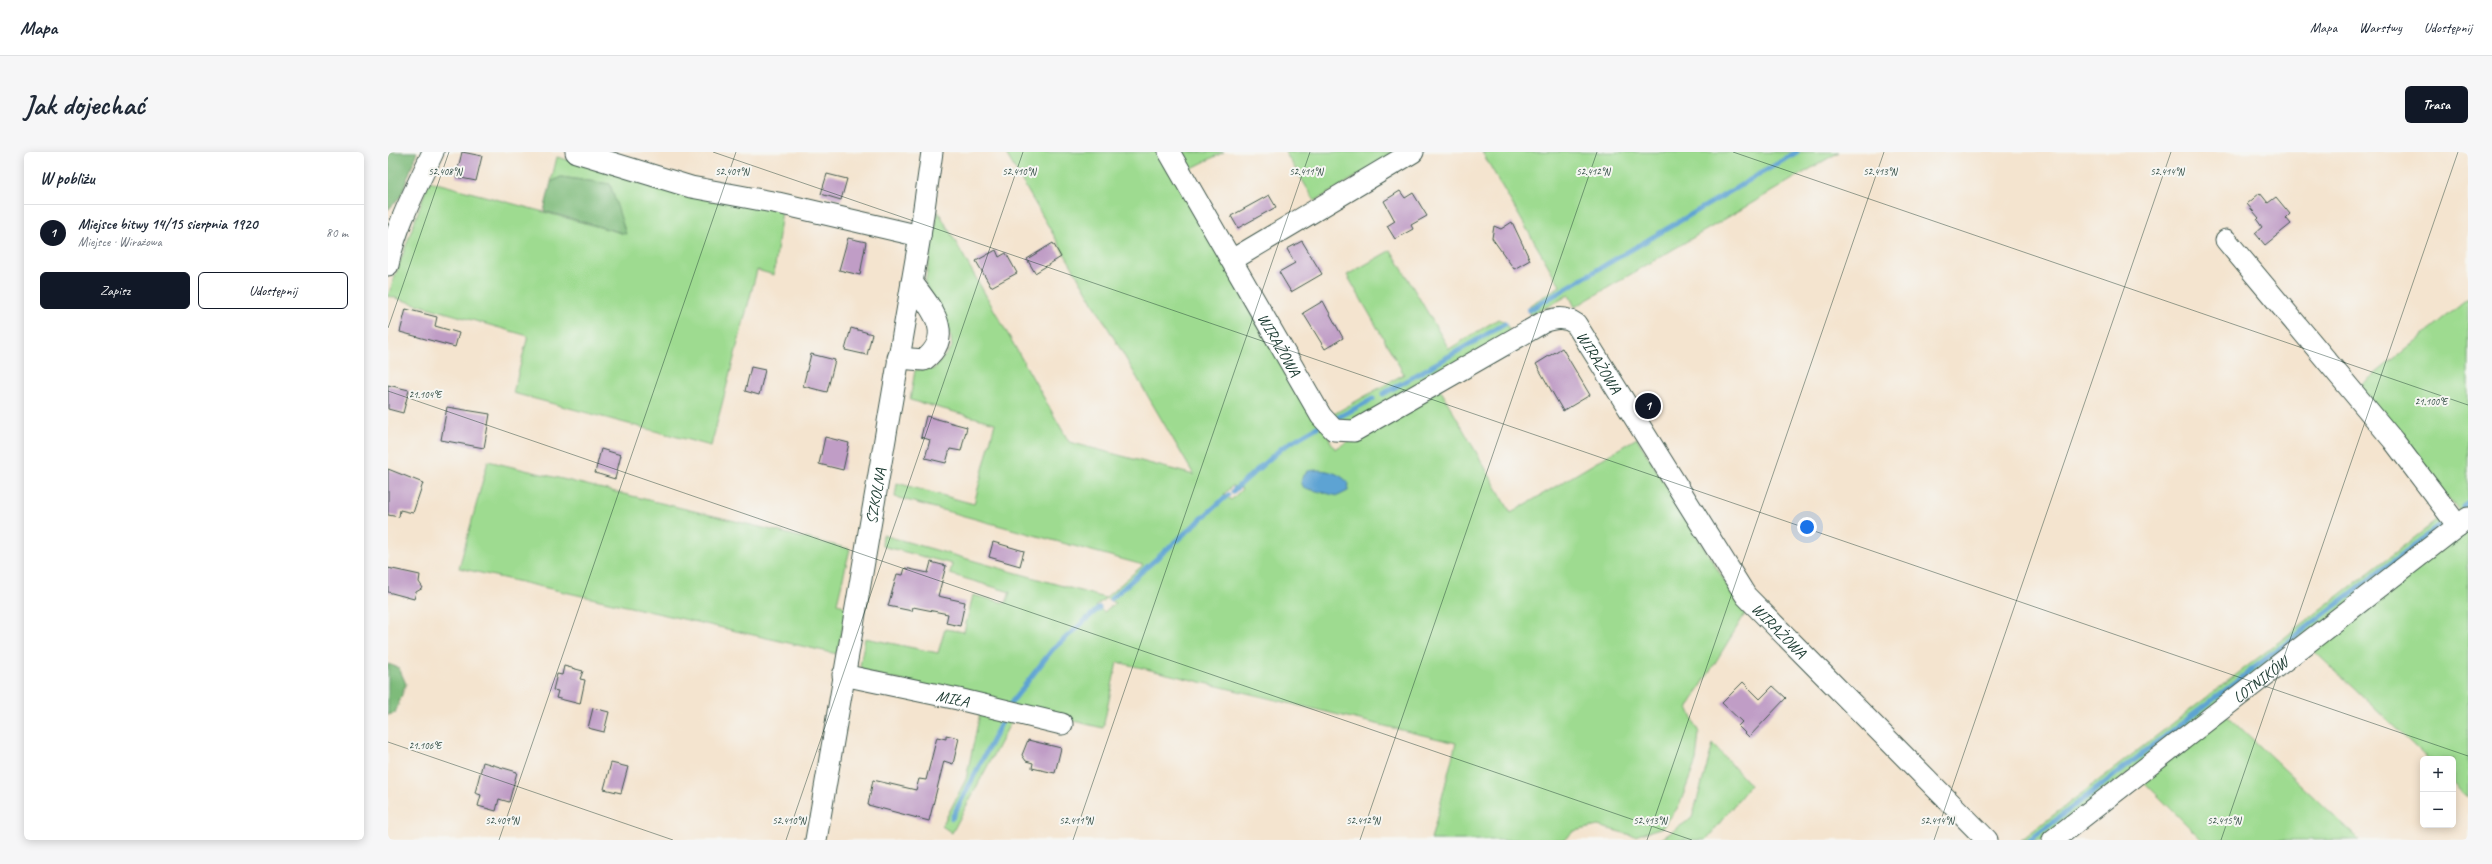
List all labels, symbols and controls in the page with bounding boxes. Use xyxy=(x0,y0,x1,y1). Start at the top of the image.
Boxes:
text: Mapa xyxy=(20,16,57,40)
text: Mapa xyxy=(2310,19,2337,36)
text: Warstwy xyxy=(2359,19,2402,36)
text: Udostępnij xyxy=(2424,19,2472,36)
button: Trasa xyxy=(2405,86,2468,123)
text: Jak dojechać xyxy=(24,87,145,122)
text: 52.408°N xyxy=(428,165,464,178)
text: 52.409°N xyxy=(715,165,751,178)
text: 52.410°N xyxy=(1002,165,1038,178)
text: 52.411°N xyxy=(1289,165,1325,178)
text: 52.412°N xyxy=(1576,165,1612,178)
text: 52.413°N xyxy=(1863,165,1899,178)
text: 52.414°N xyxy=(2150,165,2186,178)
text: W pobliżu xyxy=(40,168,95,189)
text: Miejsce bitwy 14/15 sierpnia 1920 xyxy=(78,215,258,234)
text: 1 xyxy=(50,225,56,241)
text: 80 m xyxy=(326,225,348,241)
text: Miejsce · Wirażowa xyxy=(78,234,162,250)
button: Zapisz xyxy=(40,272,190,309)
button: Udostępnij xyxy=(198,272,348,309)
street label: WIRAŻOWA xyxy=(1253,310,1305,381)
street label: WIRAŻOWA xyxy=(1572,327,1626,398)
text: 21.104°E xyxy=(409,388,443,401)
pin: 1 xyxy=(1635,391,1661,421)
text: 21.100°E xyxy=(2415,395,2449,408)
street label: SZKOLNA xyxy=(862,466,891,526)
your location xyxy=(1797,517,1817,537)
street label: WIRAŻOWA xyxy=(1747,599,1811,663)
street label: LOTNIKÓW xyxy=(2229,650,2295,708)
street label: MIŁA xyxy=(934,686,972,712)
text: 21.106°E xyxy=(409,739,443,752)
map controls xyxy=(2420,756,2456,828)
button: + xyxy=(2420,756,2456,792)
button: − xyxy=(2420,792,2456,828)
text: 52.409°N xyxy=(485,814,521,827)
text: 52.410°N xyxy=(772,814,808,827)
text: 52.411°N xyxy=(1059,814,1095,827)
text: 52.412°N xyxy=(1346,814,1382,827)
text: 52.413°N xyxy=(1633,814,1669,827)
text: 52.414°N xyxy=(1920,814,1956,827)
text: 52.415°N xyxy=(2207,814,2243,827)

